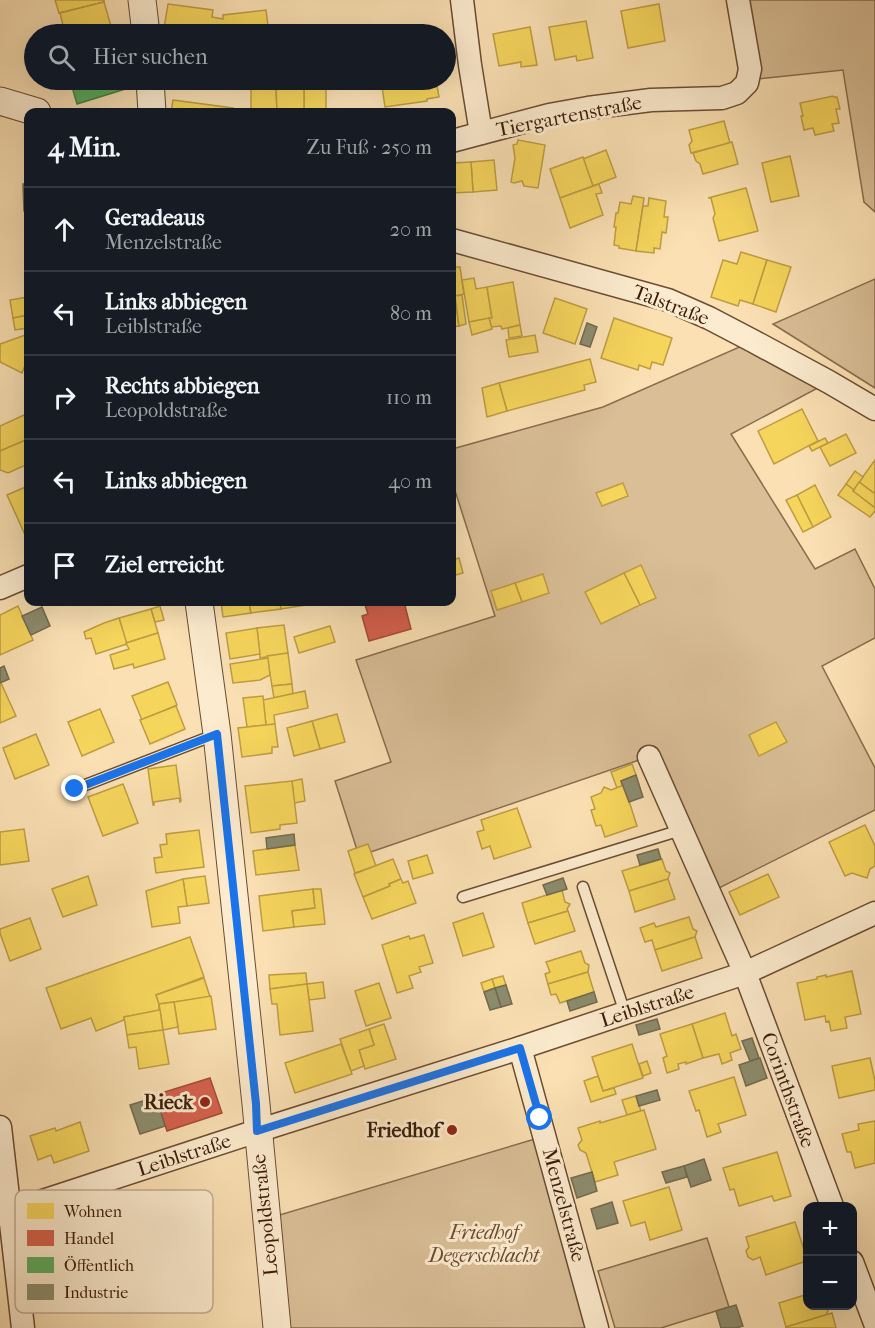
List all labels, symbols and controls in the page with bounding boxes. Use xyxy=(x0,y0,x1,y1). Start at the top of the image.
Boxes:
search box xyxy=(24,24,456,90)
icon: search xyxy=(45,41,78,74)
text: Hier suchen xyxy=(93,44,208,70)
street label: Tiergartenstraße xyxy=(494,91,644,141)
text: 4 Min. xyxy=(48,132,121,163)
text: Zu Fuß · 250 m xyxy=(307,136,432,159)
text: Geradeaus xyxy=(105,205,205,231)
icon: ahead xyxy=(48,213,81,246)
text: 20 m xyxy=(390,218,432,241)
text: Menzelstraße xyxy=(105,231,222,254)
street label: Talstraße xyxy=(630,280,712,330)
text: Links abbiegen xyxy=(105,289,247,315)
icon: left xyxy=(48,297,81,330)
text: 80 m xyxy=(390,302,432,325)
text: Leiblstraße xyxy=(105,315,202,338)
text: Rechts abbiegen xyxy=(105,373,260,399)
icon: right xyxy=(48,381,81,414)
text: 110 m xyxy=(386,386,432,409)
text: Leopoldstraße xyxy=(105,399,227,422)
icon: left xyxy=(48,465,81,498)
text: Links abbiegen xyxy=(105,468,247,494)
text: 40 m xyxy=(388,470,432,493)
icon: arrive xyxy=(48,549,81,582)
text: Ziel erreicht xyxy=(105,552,224,578)
route end xyxy=(61,775,87,801)
street label: Leiblstraße xyxy=(597,980,697,1032)
street label: Corinthstraße xyxy=(757,1029,820,1151)
place label: Rieck xyxy=(144,1091,194,1114)
marker: Rieck xyxy=(198,1095,212,1109)
route start xyxy=(526,1104,552,1130)
place label: Friedhof xyxy=(366,1119,444,1142)
marker: Friedhof xyxy=(445,1123,459,1137)
street label: Leiblstraße xyxy=(134,1129,234,1181)
street label: Menzelstraße xyxy=(538,1146,590,1265)
street label: Leopoldstraße xyxy=(247,1153,283,1277)
legend xyxy=(15,1190,213,1313)
text: Wohnen xyxy=(63,1202,123,1221)
map controls xyxy=(803,1202,857,1310)
button: + xyxy=(803,1202,857,1256)
park label: Friedhof Degerschlacht xyxy=(427,1221,541,1267)
text: Handel xyxy=(64,1229,115,1248)
text: Öffentlich xyxy=(64,1256,134,1275)
button: − xyxy=(803,1256,857,1310)
text: Industrie xyxy=(64,1283,128,1302)

